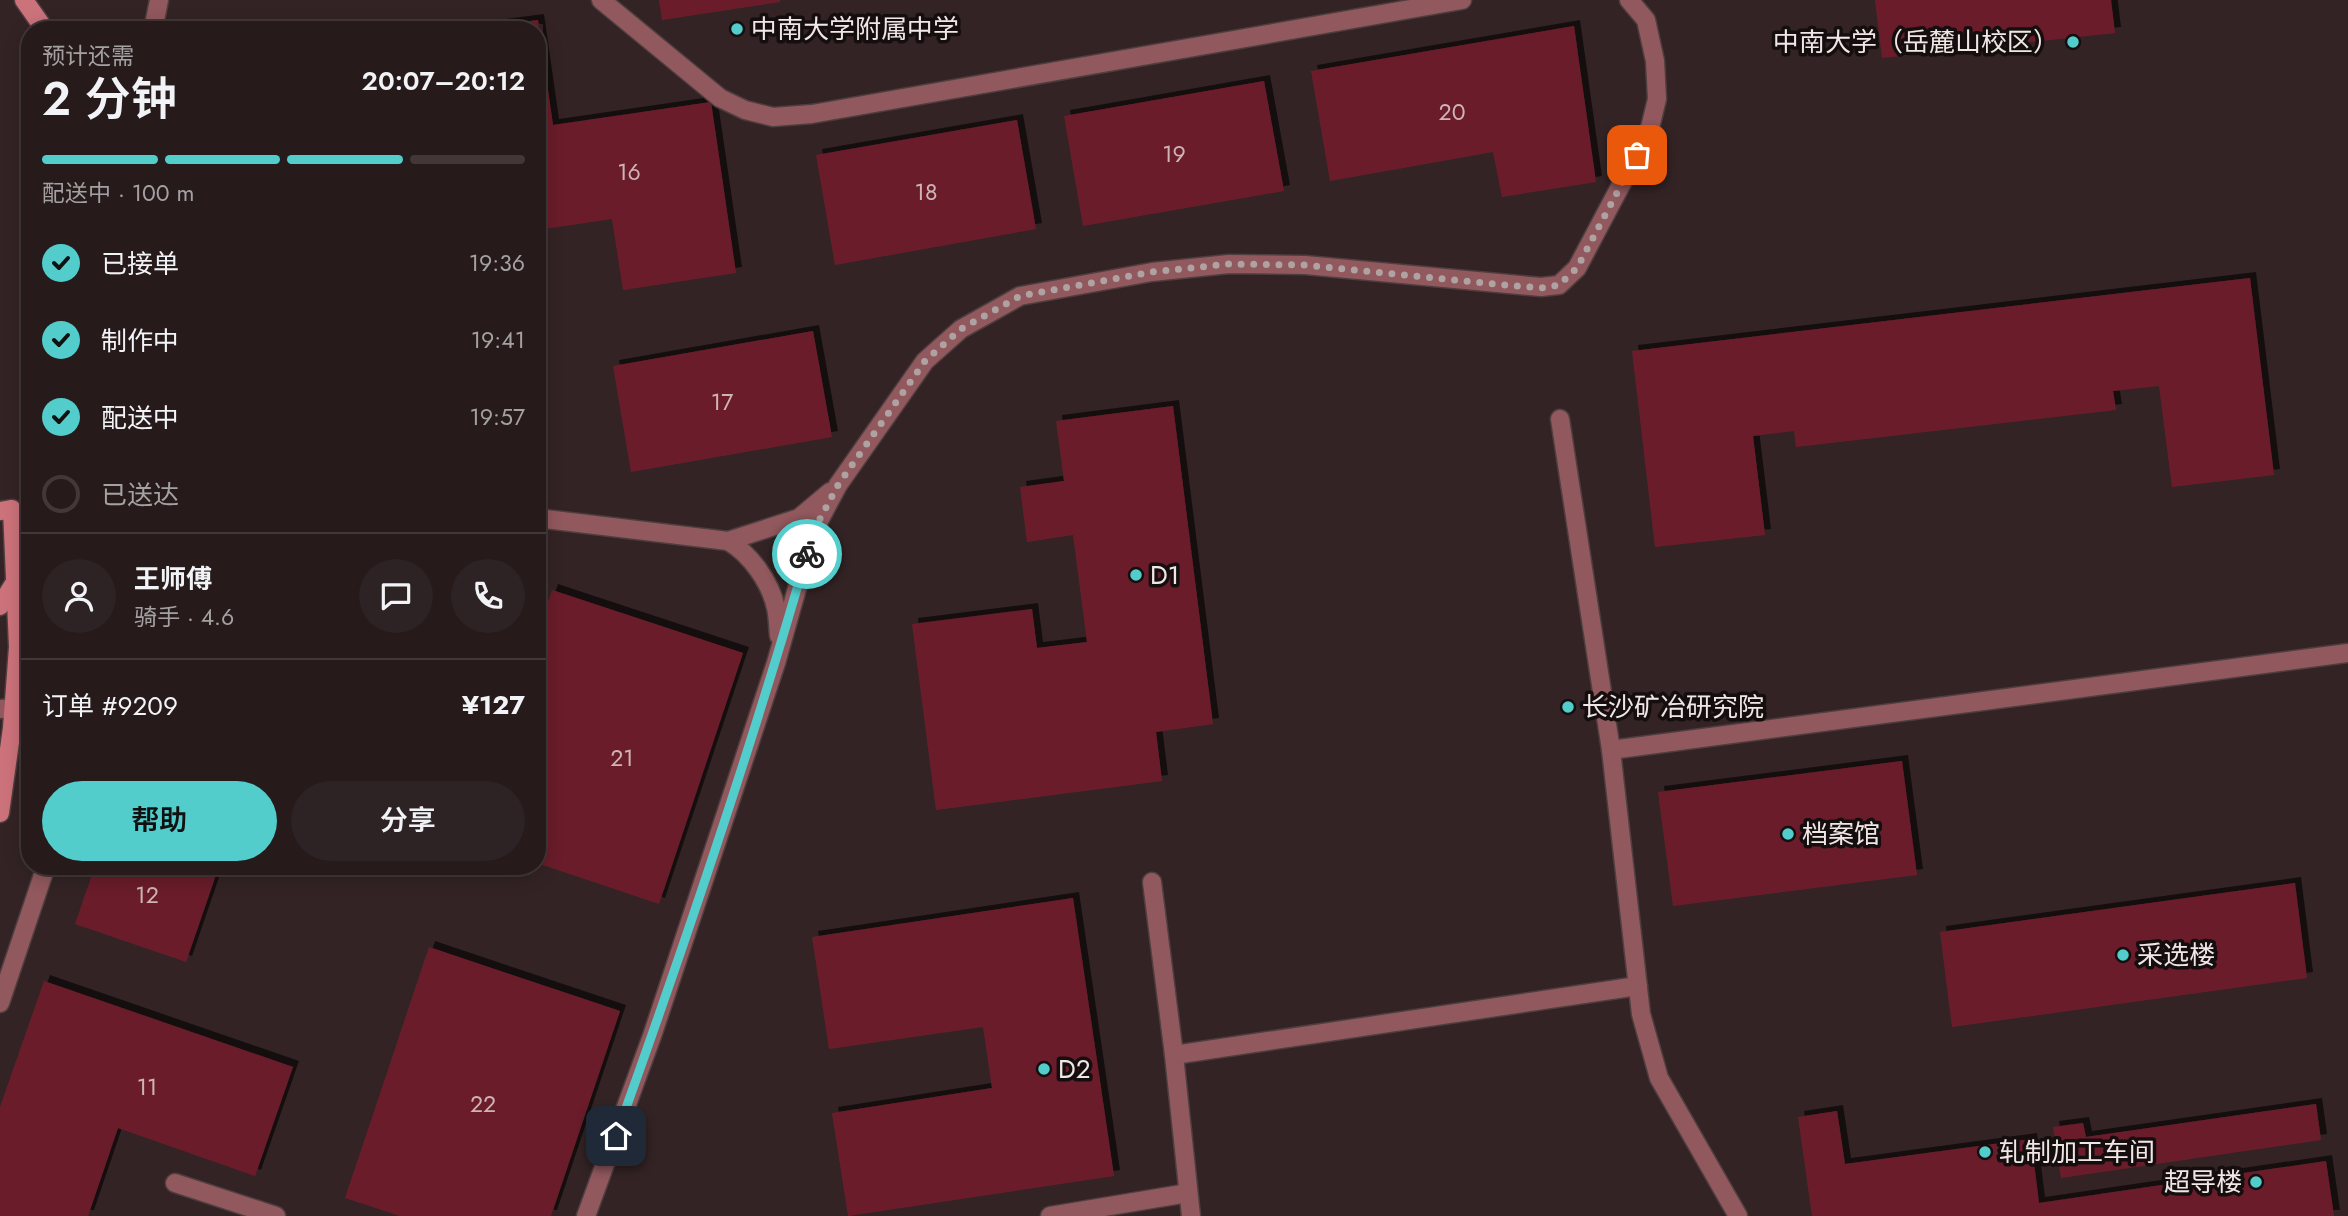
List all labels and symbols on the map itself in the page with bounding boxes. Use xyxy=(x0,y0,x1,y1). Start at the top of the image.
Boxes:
place label: 中南大学附属中学 xyxy=(751,10,959,48)
marker: 中南大学附属中学 xyxy=(729,21,745,37)
place label: 中南大学（岳麓山校区） xyxy=(1773,23,2059,61)
marker: 中南大学（岳麓山校区） xyxy=(2065,34,2081,50)
house number: 20 xyxy=(1439,95,1465,129)
pin xyxy=(1607,125,1667,185)
house number: 19 xyxy=(1162,137,1186,171)
house number: 16 xyxy=(617,155,641,189)
house number: 18 xyxy=(915,175,937,209)
house number: 17 xyxy=(711,385,733,419)
courier xyxy=(772,519,842,589)
place label: D1 xyxy=(1150,556,1179,594)
marker: D1 xyxy=(1128,567,1144,583)
place label: 长沙矿冶研究院 xyxy=(1582,688,1764,726)
marker: 长沙矿冶研究院 xyxy=(1560,699,1576,715)
house number: 21 xyxy=(610,741,634,775)
place label: 档案馆 xyxy=(1802,815,1880,853)
marker: 档案馆 xyxy=(1780,826,1796,842)
house number: 12 xyxy=(135,878,159,912)
place label: 采选楼 xyxy=(2137,936,2215,974)
marker: 采选楼 xyxy=(2115,947,2131,963)
place label: D2 xyxy=(1058,1050,1090,1088)
marker: D2 xyxy=(1036,1061,1052,1077)
house number: 11 xyxy=(137,1070,157,1104)
house number: 22 xyxy=(470,1087,496,1121)
pin xyxy=(586,1106,646,1166)
place label: 轧制加工车间 xyxy=(1999,1133,2155,1171)
marker: 轧制加工车间 xyxy=(1977,1144,1993,1160)
place label: 超导楼 xyxy=(2164,1163,2242,1201)
marker: 超导楼 xyxy=(2248,1174,2264,1190)

